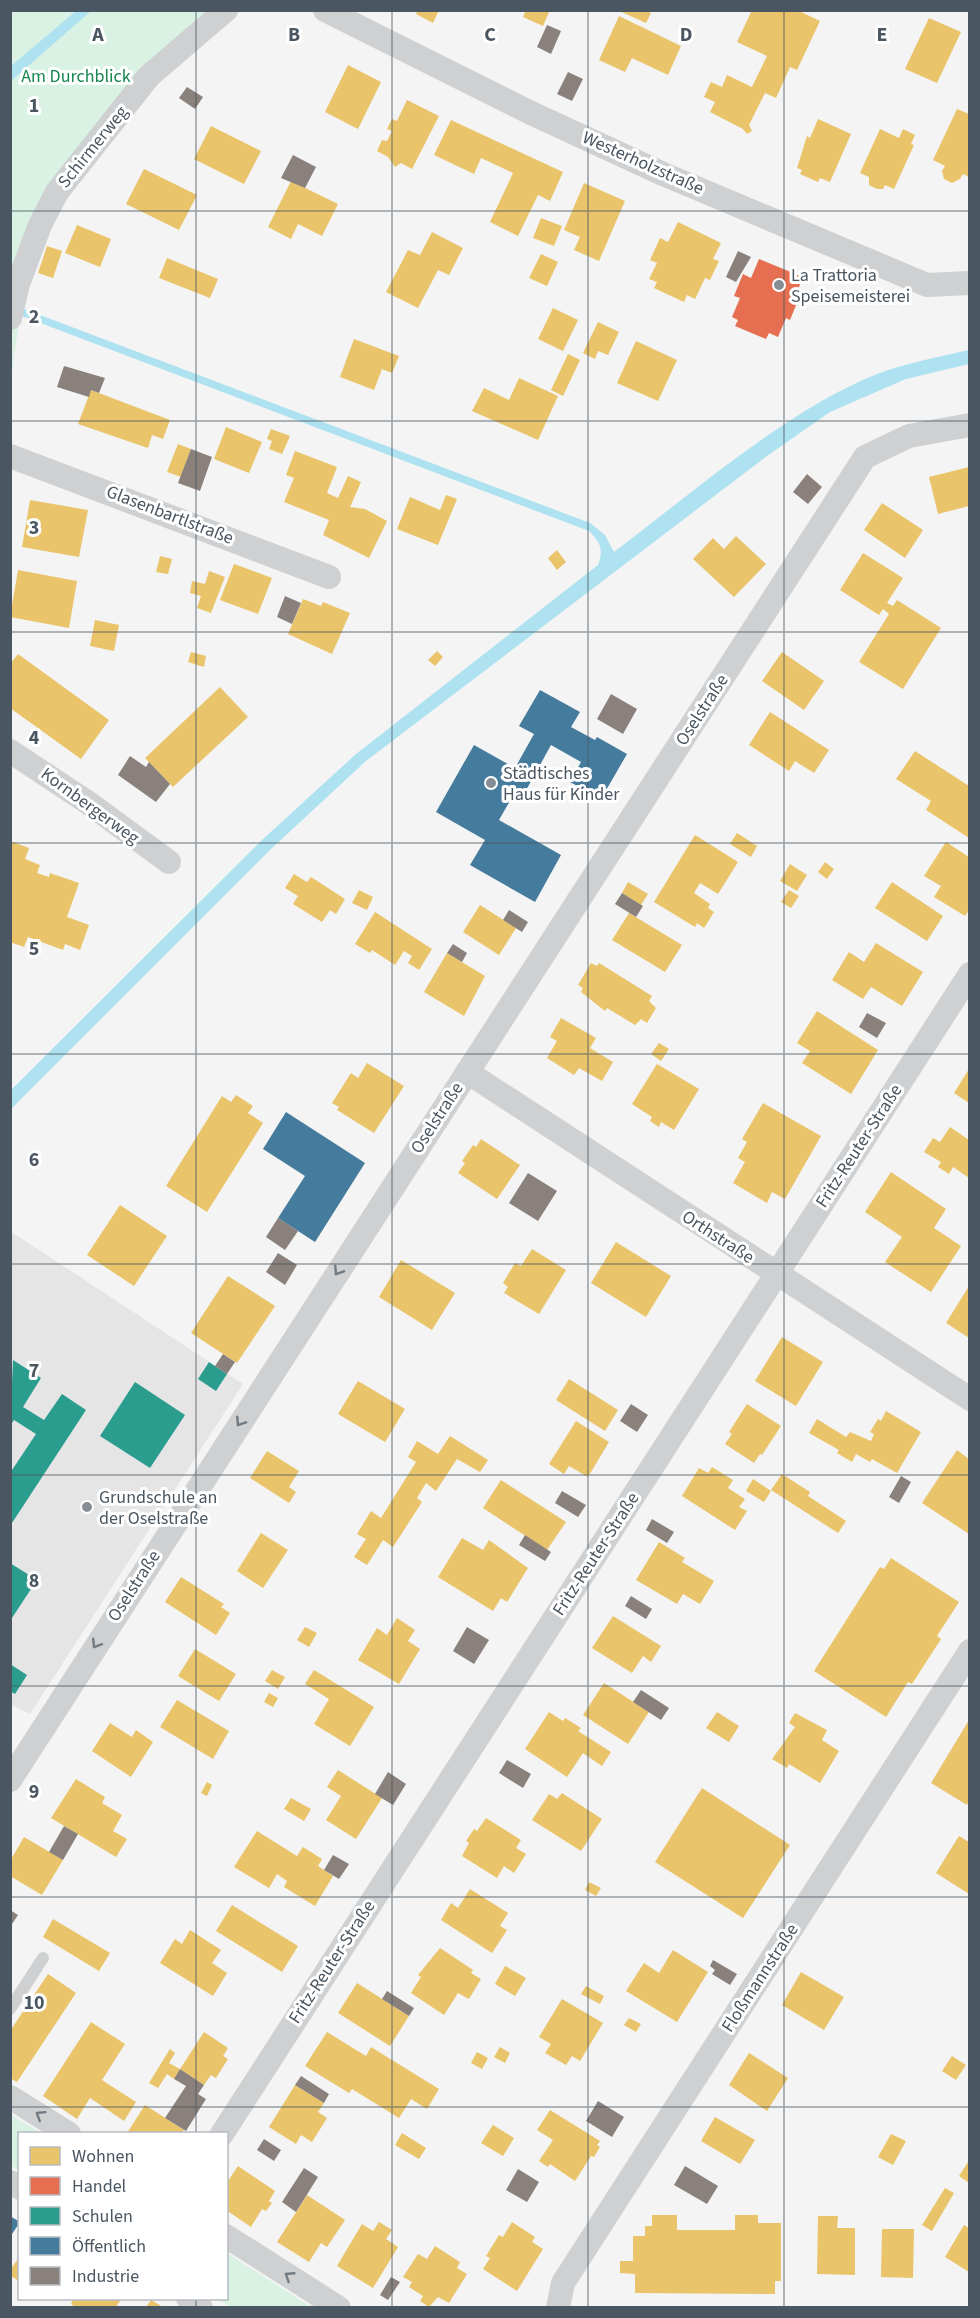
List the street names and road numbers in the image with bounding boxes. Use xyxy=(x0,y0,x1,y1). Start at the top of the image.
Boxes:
street label: Schirmerweg xyxy=(52,101,134,193)
street label: Westerholzstraße xyxy=(578,125,708,201)
street label: Glasenbartlstraße xyxy=(103,479,237,551)
street label: Oselstraße xyxy=(670,669,734,751)
street label: Kornbergerweg xyxy=(36,762,144,850)
street label: Oselstraße xyxy=(405,1077,469,1159)
street label: Fritz-Reuter-Straße xyxy=(810,1079,908,1213)
street label: Orthstraße xyxy=(677,1204,759,1270)
street label: Fritz-Reuter-Straße xyxy=(547,1487,645,1621)
street label: Oselstraße xyxy=(102,1545,166,1627)
street label: Fritz-Reuter-Straße xyxy=(283,1895,381,2029)
street label: Floßmannstraße xyxy=(716,1919,804,2037)

